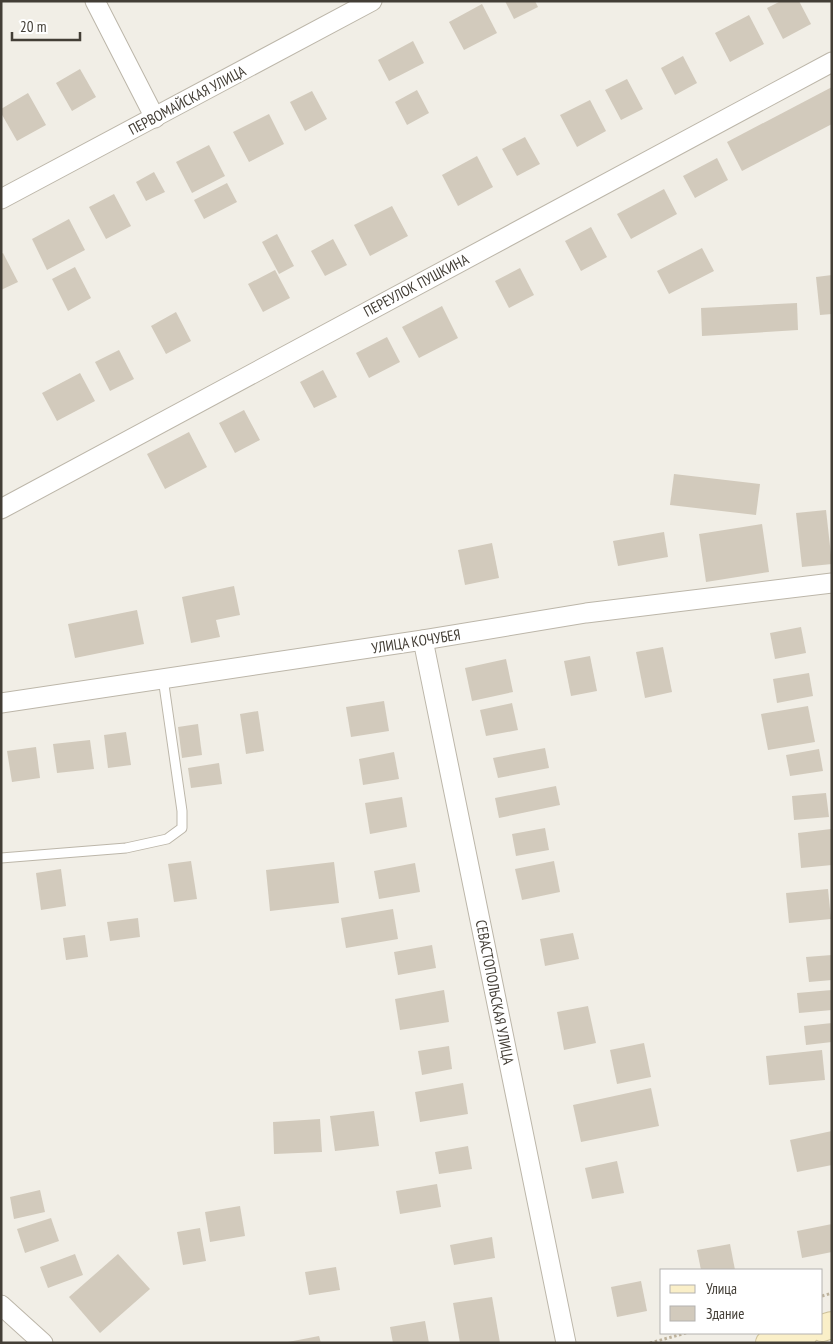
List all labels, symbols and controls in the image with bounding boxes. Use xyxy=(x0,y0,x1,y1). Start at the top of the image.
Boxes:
scale bar xyxy=(12,10,80,42)
text: 20 m xyxy=(20,17,46,36)
street label: ПЕРВОМАЙСКАЯ УЛИЦА xyxy=(125,61,250,139)
street label: ПЕРЕУЛОК ПУШКИНА xyxy=(360,249,473,321)
street label: УЛИЦА КОЧУБЕЯ xyxy=(370,625,462,657)
street label: СЕВАСТОПОЛЬСКАЯ УЛИЦА xyxy=(472,918,519,1067)
legend xyxy=(660,1269,823,1334)
text: Улица xyxy=(706,1279,737,1298)
text: Здание xyxy=(706,1304,744,1323)

